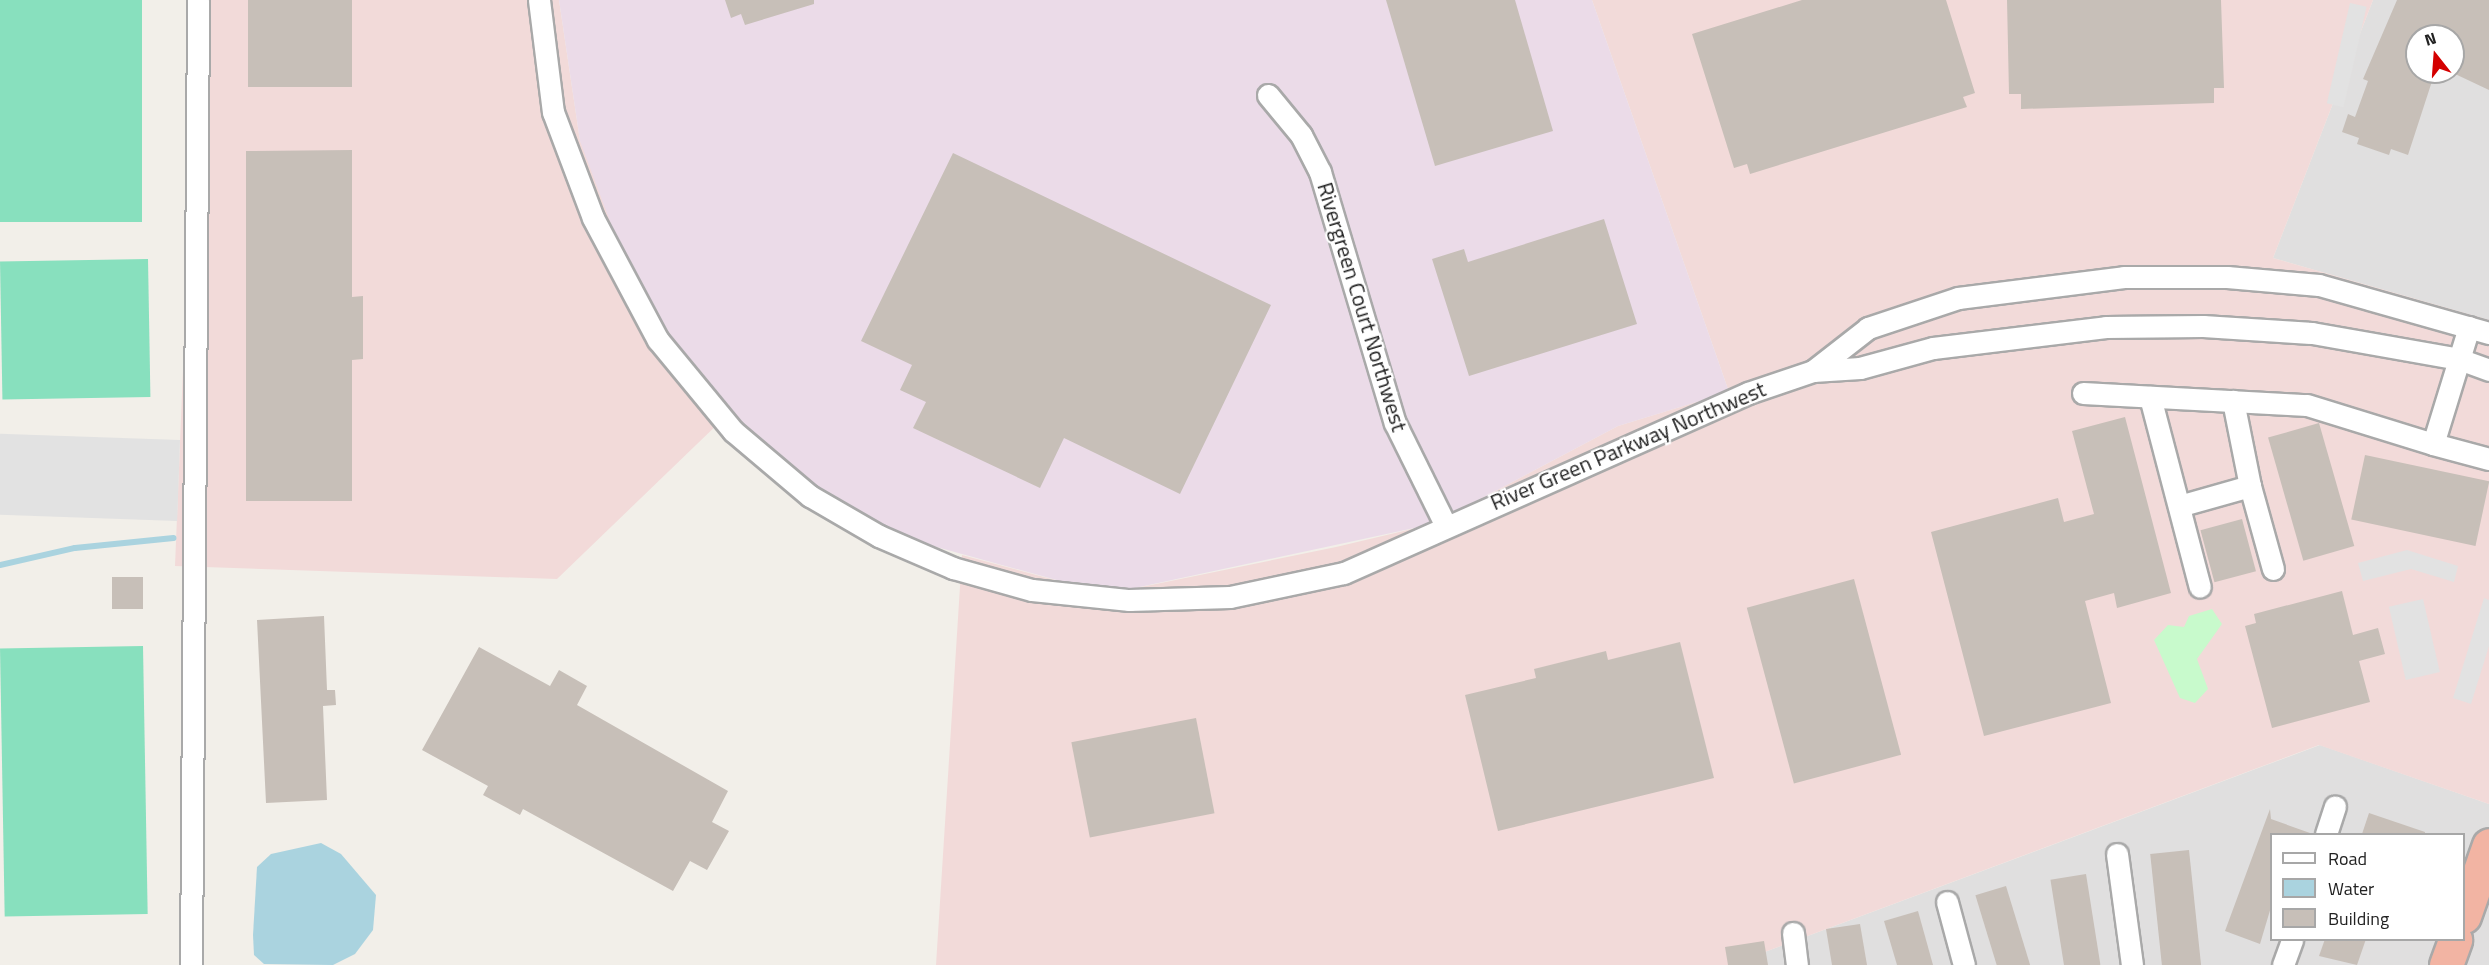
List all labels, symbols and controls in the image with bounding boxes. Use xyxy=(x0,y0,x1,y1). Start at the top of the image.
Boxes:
north arrow xyxy=(2405,24,2465,84)
text: N xyxy=(2422,26,2439,52)
street label: Rivergreen Court Northwest xyxy=(1311,179,1413,435)
street label: River Green Parkway Northwest xyxy=(1486,376,1770,516)
legend xyxy=(2270,833,2465,941)
text: Road xyxy=(2328,845,2367,872)
text: Water xyxy=(2328,875,2374,902)
text: Building xyxy=(2328,905,2389,932)

